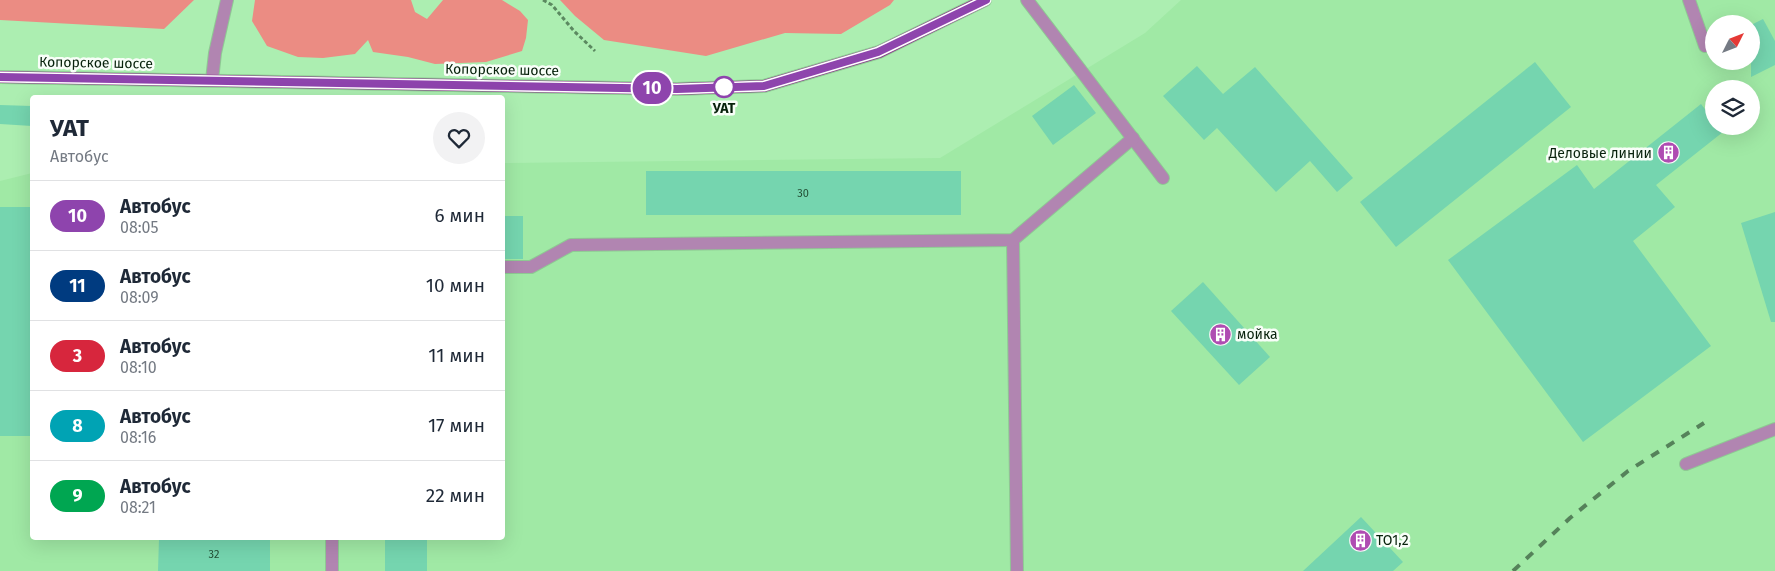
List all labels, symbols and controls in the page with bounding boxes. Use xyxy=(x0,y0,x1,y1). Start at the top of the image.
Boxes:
north arrow xyxy=(1705,15,1760,70)
map controls xyxy=(1705,15,1760,135)
street label: Копорское шоссе xyxy=(39,54,153,72)
street label: Копорское шоссе xyxy=(445,61,559,79)
line badge: 10 xyxy=(630,72,674,104)
marker: УАТ xyxy=(713,76,735,98)
text: 10 xyxy=(643,77,661,99)
button: layers xyxy=(1705,80,1760,135)
place label: УАТ xyxy=(712,100,736,117)
button: heart xyxy=(433,112,485,164)
text: УАТ xyxy=(50,114,89,142)
building icon: Деловые линии xyxy=(1656,141,1680,165)
place label: Деловые линии xyxy=(1548,145,1652,162)
text: Автобус xyxy=(50,147,109,166)
house number: 30 xyxy=(797,187,809,200)
text: Автобус xyxy=(120,195,191,218)
text: 6 мин xyxy=(434,204,485,227)
text: 10 xyxy=(68,205,87,227)
text: 08:05 xyxy=(120,218,159,237)
text: Автобус xyxy=(120,265,191,288)
text: 10 мин xyxy=(426,274,485,297)
text: 11 xyxy=(69,275,86,297)
text: 08:09 xyxy=(120,288,159,307)
building icon: мойка xyxy=(1209,322,1233,346)
place label: мойка xyxy=(1237,326,1278,343)
text: Автобус xyxy=(120,335,191,358)
text: 11 мин xyxy=(428,344,485,367)
text: 3 xyxy=(73,345,82,367)
text: 08:10 xyxy=(120,358,157,377)
text: Автобус xyxy=(120,405,191,428)
text: 17 мин xyxy=(428,414,485,437)
text: 8 xyxy=(72,415,83,437)
text: 08:16 xyxy=(120,428,156,447)
text: Автобус xyxy=(120,475,191,498)
text: 22 мин xyxy=(426,484,485,507)
text: 9 xyxy=(72,485,83,507)
text: 08:21 xyxy=(120,498,156,517)
building icon: ТО1,2 xyxy=(1348,528,1372,552)
place label: ТО1,2 xyxy=(1376,532,1409,549)
house number: 32 xyxy=(209,548,219,561)

